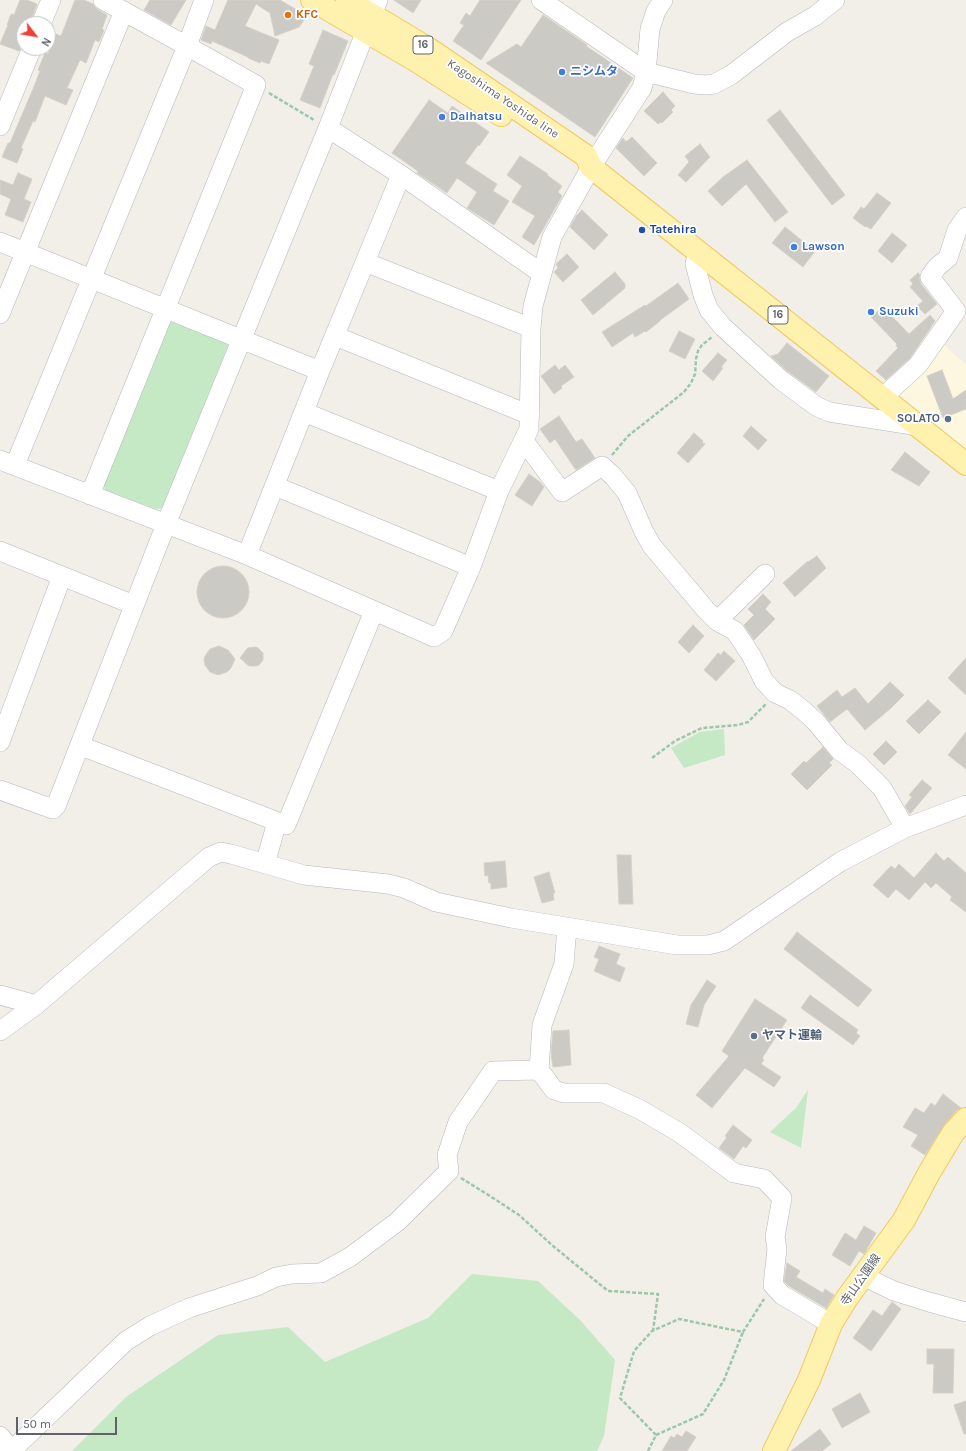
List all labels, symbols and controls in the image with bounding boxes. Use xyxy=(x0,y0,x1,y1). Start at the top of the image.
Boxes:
place label: KFC xyxy=(296,8,318,22)
marker: KFC xyxy=(283,10,293,20)
north arrow xyxy=(16,16,56,56)
text: N xyxy=(38,35,53,49)
road number: 16 xyxy=(413,36,433,54)
street label: Kagoshima Yoshida line xyxy=(444,56,562,142)
place label: ニシムタ xyxy=(570,65,618,79)
marker: ニシムタ xyxy=(557,67,567,77)
place label: Daihatsu xyxy=(450,110,502,124)
marker: Daihatsu xyxy=(437,112,447,122)
place label: Tatehira xyxy=(650,223,696,237)
marker: Tatehira xyxy=(637,225,647,235)
place label: Lawson xyxy=(802,240,845,254)
marker: Lawson xyxy=(789,242,799,252)
place label: Suzuki xyxy=(879,305,919,319)
road number: 16 xyxy=(768,306,788,324)
marker: Suzuki xyxy=(866,307,876,317)
place label: SOLATO xyxy=(897,412,940,426)
marker: SOLATO xyxy=(943,414,953,424)
place label: ヤマト運輸 xyxy=(762,1029,822,1043)
marker: ヤマト運輸 xyxy=(749,1031,759,1041)
street label: 寺山公園線 xyxy=(838,1251,884,1309)
scale bar xyxy=(18,1409,119,1435)
text: 50 m xyxy=(23,1417,51,1431)

